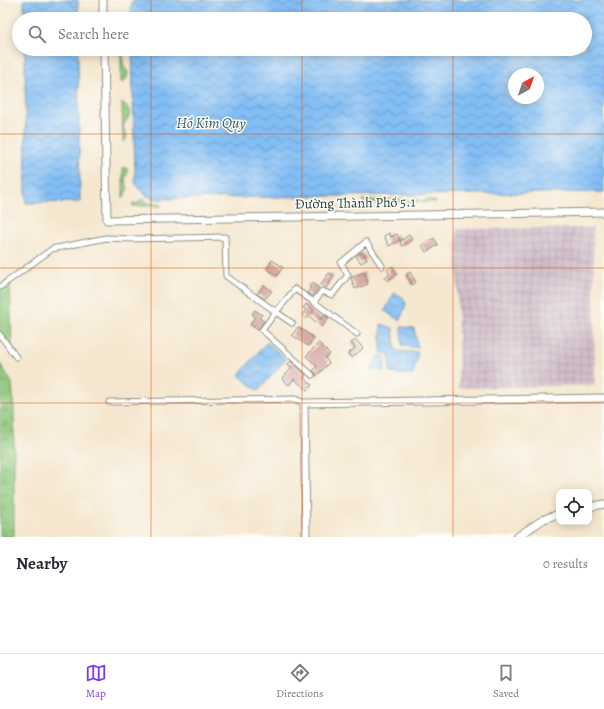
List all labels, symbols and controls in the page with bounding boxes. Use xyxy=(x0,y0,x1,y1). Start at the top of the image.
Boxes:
search box xyxy=(12,12,592,56)
icon: search xyxy=(26,23,48,45)
text: Search here xyxy=(58,24,129,44)
north arrow xyxy=(508,68,544,104)
water label: Hồ Kim Quy xyxy=(176,113,246,133)
street label: Đường Thành Phố 5.1 xyxy=(294,192,416,214)
map controls xyxy=(556,489,592,525)
button: locate xyxy=(556,489,592,525)
text: Nearby xyxy=(16,552,67,575)
text: 0 results xyxy=(543,555,588,572)
tab: Map xyxy=(85,662,107,701)
tab: Directions xyxy=(276,662,324,701)
tab: Saved xyxy=(493,662,519,701)

